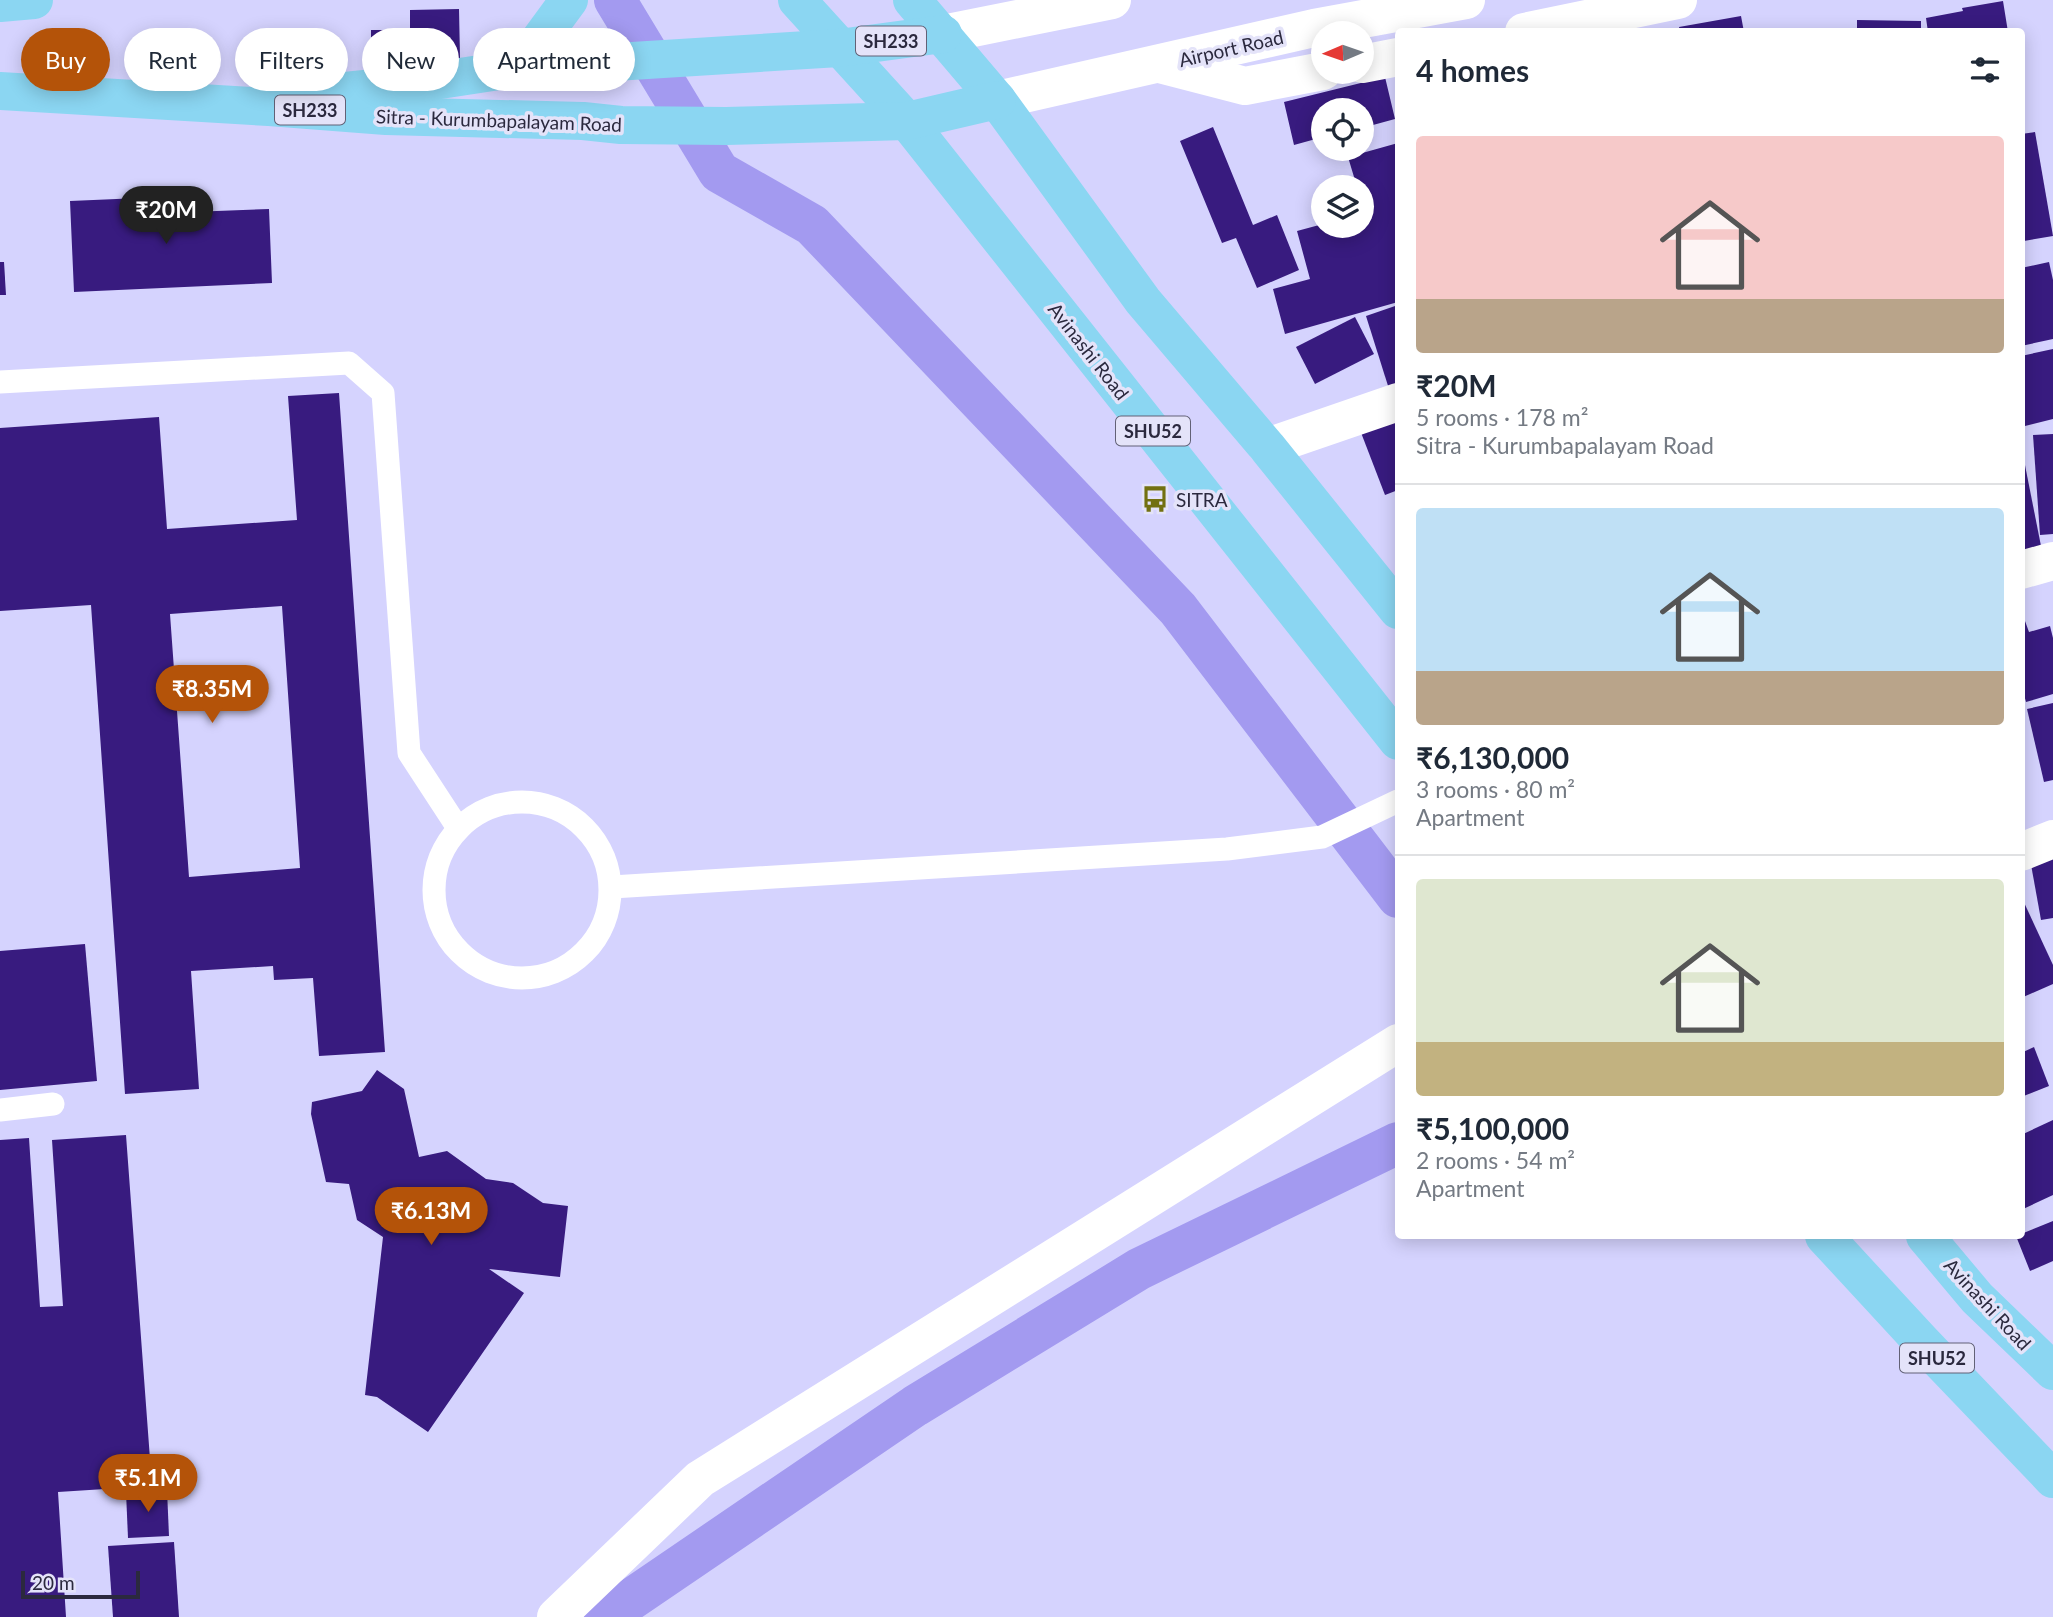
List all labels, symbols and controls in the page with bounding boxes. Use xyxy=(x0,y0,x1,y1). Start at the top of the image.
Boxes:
north arrow xyxy=(1311,21,1374,84)
map controls xyxy=(1311,21,1374,238)
street label: Airport Road xyxy=(1177,25,1285,71)
road number: SH233 xyxy=(856,26,926,56)
chip: Buy xyxy=(21,28,110,91)
chip: Rent xyxy=(124,28,221,91)
chip: Filters xyxy=(235,28,348,91)
chip: New xyxy=(362,28,459,91)
chip: Apartment xyxy=(473,28,635,91)
icon: filters xyxy=(1966,51,2004,89)
text: 4 homes xyxy=(1416,52,1529,88)
road number: SH233 xyxy=(275,96,345,124)
button: locate xyxy=(1311,98,1374,161)
street label: Sitra - Kurumbapalayam Road xyxy=(376,104,622,136)
button: layers xyxy=(1311,175,1374,238)
icon: home xyxy=(1647,182,1773,308)
pin: ₹20M xyxy=(125,187,207,246)
text: ₹20M xyxy=(135,195,197,223)
street label: Avinashi Road xyxy=(1044,298,1134,404)
text: ₹20M xyxy=(1416,367,1497,403)
text: 5 rooms · 178 m² xyxy=(1416,403,1588,431)
road number: SHU52 xyxy=(1116,416,1190,446)
text: Sitra - Kurumbapalayam Road xyxy=(1416,431,1714,459)
bus stop icon: SITRA xyxy=(1140,484,1170,514)
place label: SITRA xyxy=(1176,488,1228,511)
icon: home xyxy=(1647,554,1773,680)
pin: ₹8.35M xyxy=(155,666,269,725)
text: ₹8.35M xyxy=(172,674,252,702)
text: ₹6,130,000 xyxy=(1416,739,1569,775)
text: 3 rooms · 80 m² xyxy=(1416,775,1575,803)
text: Apartment xyxy=(1416,803,1524,831)
icon: home xyxy=(1647,925,1773,1051)
text: ₹5,100,000 xyxy=(1416,1110,1569,1146)
text: 2 rooms · 54 m² xyxy=(1416,1146,1575,1174)
text: Apartment xyxy=(1416,1174,1524,1202)
pin: ₹6.13M xyxy=(374,1188,488,1247)
text: ₹6.13M xyxy=(391,1196,471,1224)
street label: Avinashi Road xyxy=(1940,1253,2036,1355)
road number: SHU52 xyxy=(1900,1344,1974,1372)
pin: ₹5.1M xyxy=(99,1454,197,1514)
text: ₹5.1M xyxy=(114,1463,182,1491)
scale bar xyxy=(21,1568,140,1600)
text: 20 m xyxy=(32,1571,75,1594)

